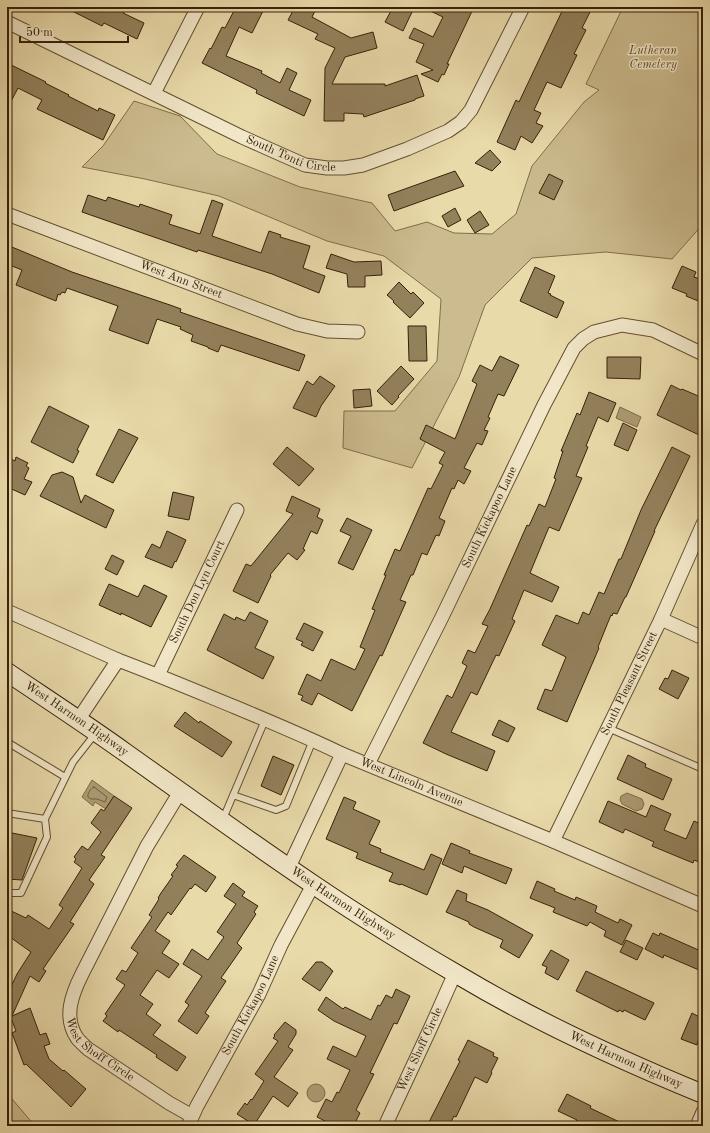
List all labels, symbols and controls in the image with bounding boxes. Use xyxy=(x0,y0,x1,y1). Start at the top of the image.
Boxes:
scale bar xyxy=(20,18,128,44)
text: 50 m xyxy=(26,26,53,39)
park label: Lutheran Cemetery xyxy=(628,45,678,71)
street label: South Tonti Circle xyxy=(244,133,336,174)
street label: West Ann Street xyxy=(138,259,224,301)
street label: South Kickapoo Lane xyxy=(460,464,520,570)
street label: South Don Lyn Court xyxy=(168,538,228,646)
street label: South Pleasant Street xyxy=(599,630,660,737)
street label: West Harmon Highway xyxy=(23,680,131,759)
street label: West Lincoln Avenue xyxy=(358,756,465,809)
street label: West Harmon Highway xyxy=(288,865,398,942)
street label: South Kickapoo Lane xyxy=(220,953,282,1058)
street label: West Shoff Circle xyxy=(396,1005,445,1094)
street label: West Shoff Circle xyxy=(64,1016,136,1084)
street label: West Harmon Highway xyxy=(568,1030,685,1091)

